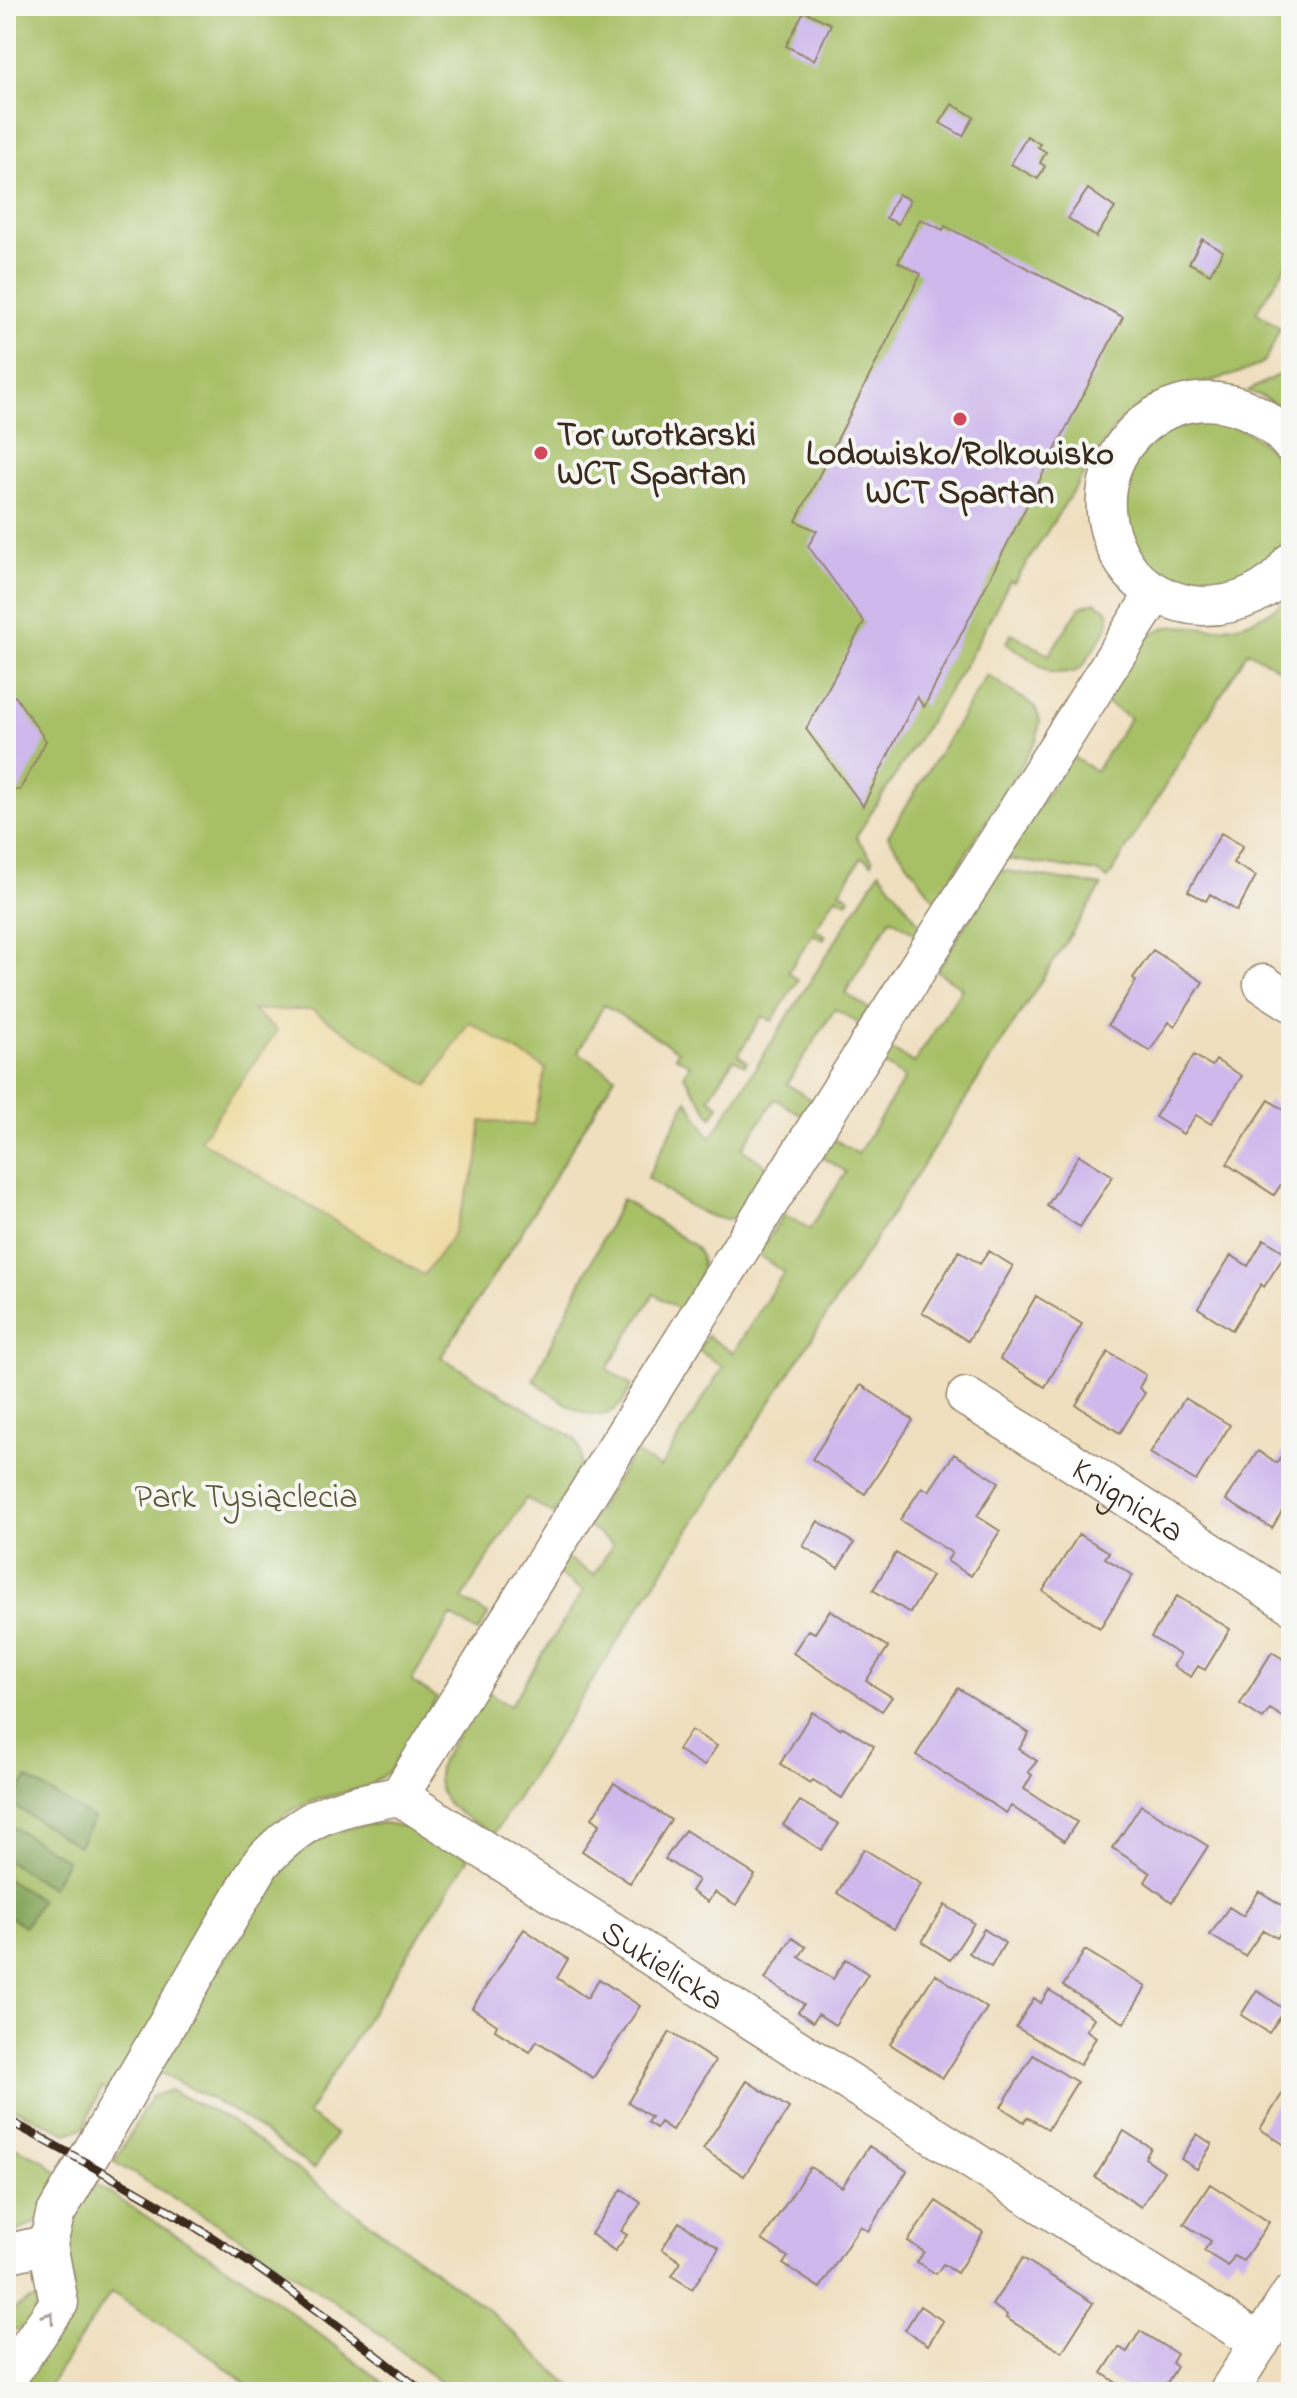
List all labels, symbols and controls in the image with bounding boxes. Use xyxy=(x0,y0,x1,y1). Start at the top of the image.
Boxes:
marker: Lodowisko/Rolkowisko WCT Spartan xyxy=(951,410,969,428)
place label: Tor wrotkarski WCT Spartan xyxy=(557,412,756,501)
place label: Lodowisko/Rolkowisko WCT Spartan xyxy=(806,431,1114,520)
marker: Tor wrotkarski WCT Spartan xyxy=(532,444,550,462)
street label: Knignicka xyxy=(1060,1447,1193,1557)
park label: Park Tysiąclecia xyxy=(134,1474,358,1524)
street label: Sukielicka xyxy=(590,1909,733,2025)
one-way arrow xyxy=(39,2311,54,2325)

